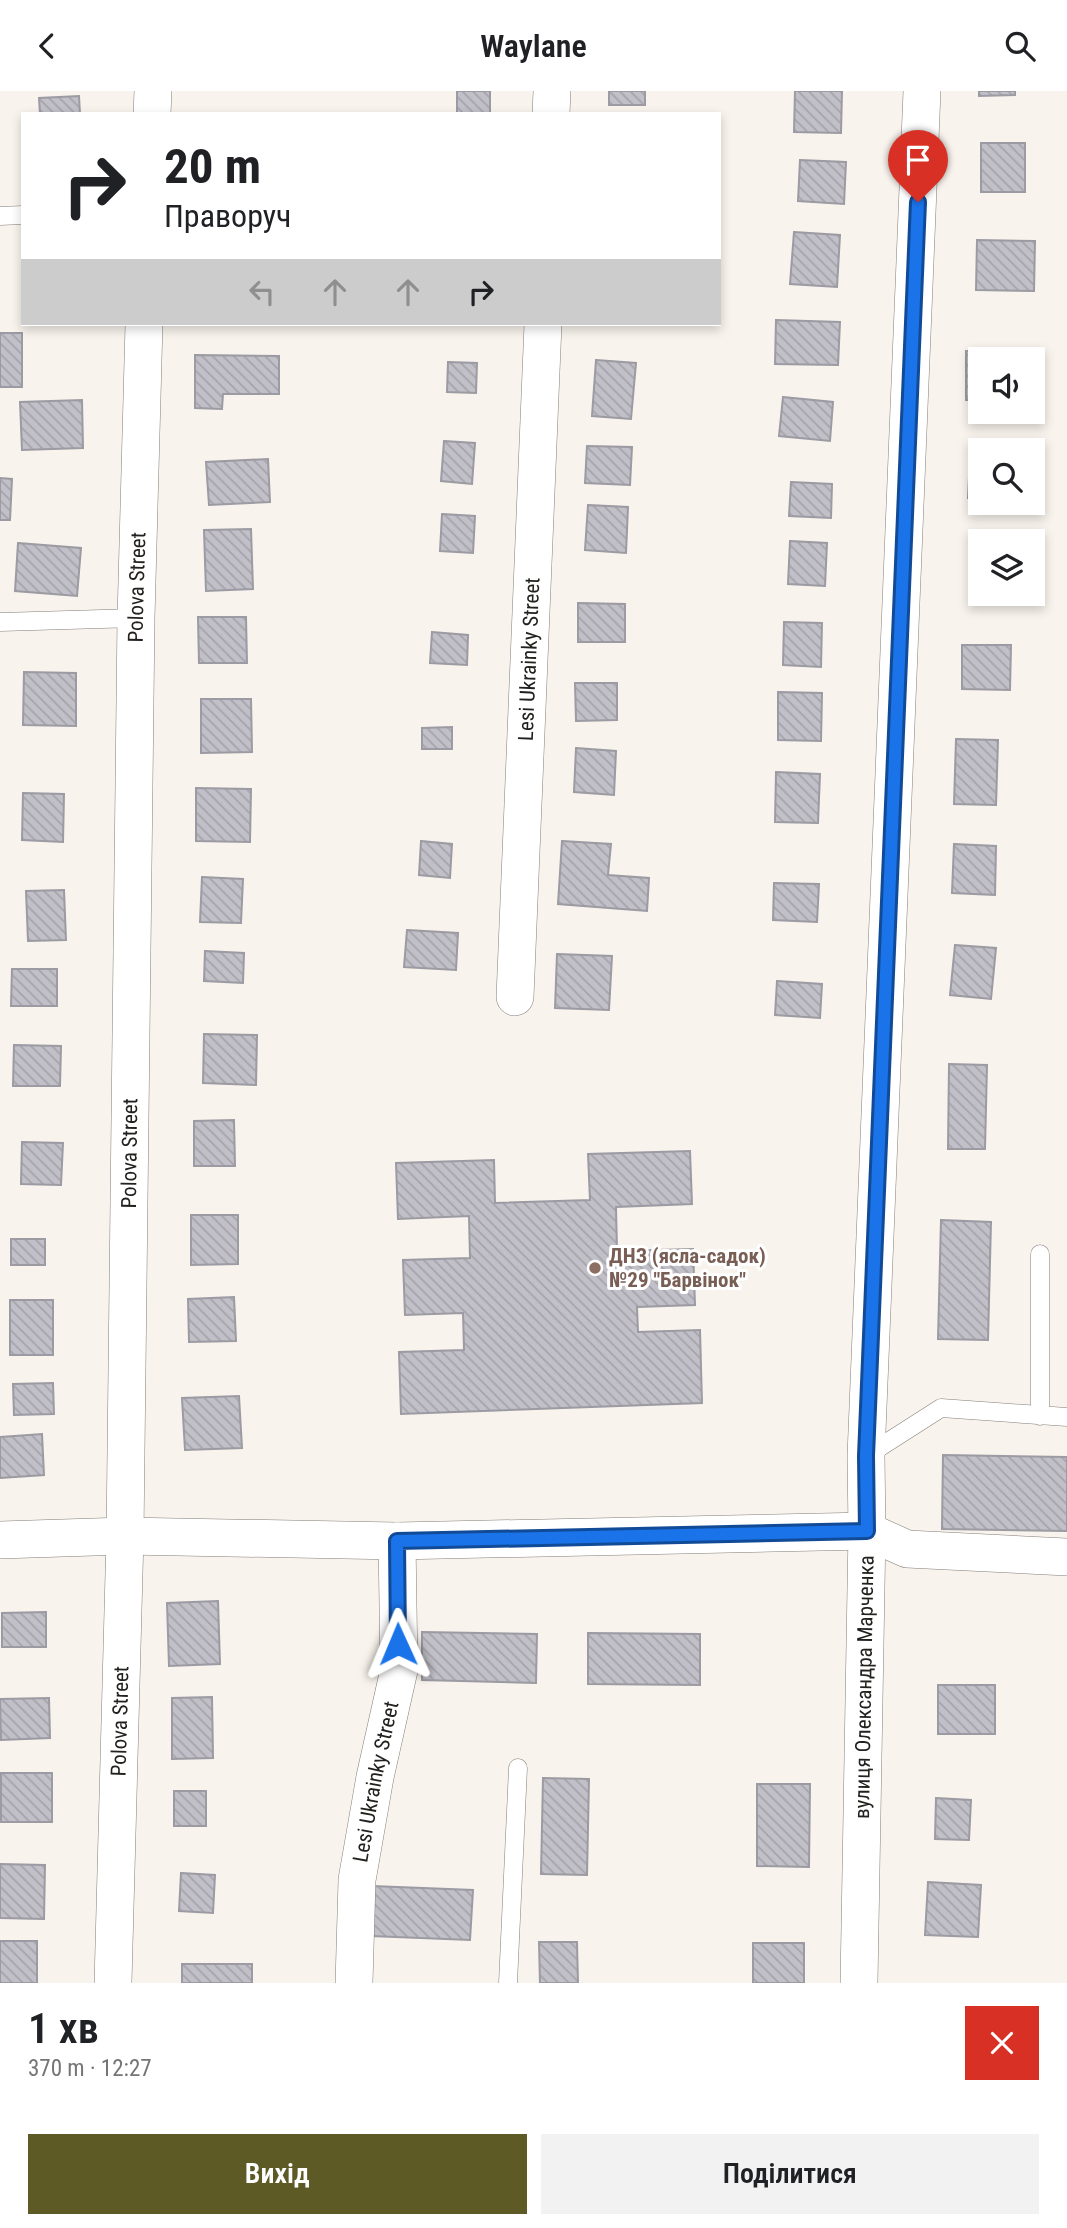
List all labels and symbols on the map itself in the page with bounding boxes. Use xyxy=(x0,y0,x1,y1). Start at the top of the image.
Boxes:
pin xyxy=(888,130,948,202)
street label: Polova Street xyxy=(124,532,150,642)
street label: Lesi Ukrainky Street xyxy=(514,577,544,742)
street label: Polova Street xyxy=(117,1098,142,1208)
place label: ДНЗ (ясла-садок) №29 "Барвінок" xyxy=(609,1244,766,1292)
marker: ДНЗ (ясла-садок) №29 "Барвінок" xyxy=(587,1260,603,1276)
street label: вулиця Олександра Марченка xyxy=(850,1555,879,1819)
position arrow xyxy=(361,1607,435,1681)
street label: Polova Street xyxy=(107,1666,134,1777)
street label: Lesi Ukrainky Street xyxy=(348,1699,404,1864)

